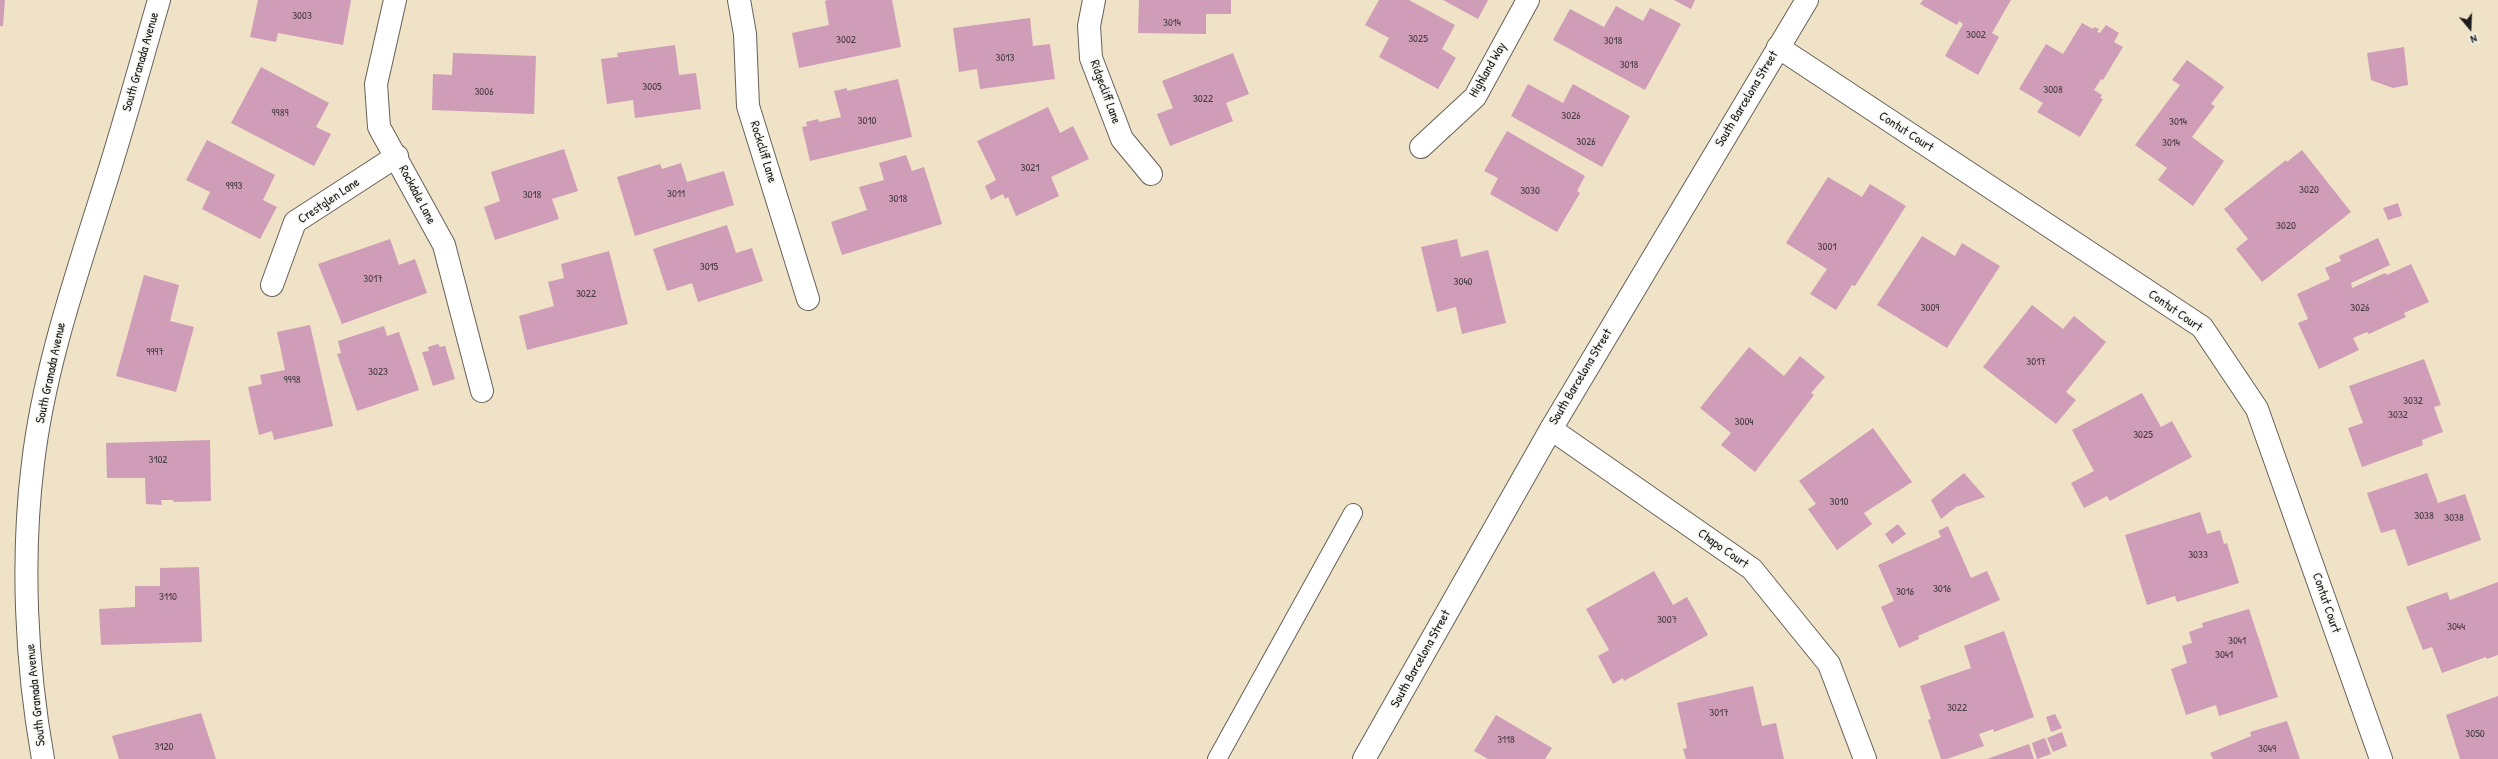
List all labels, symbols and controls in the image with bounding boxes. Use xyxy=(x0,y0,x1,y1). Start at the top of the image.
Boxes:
north arrow xyxy=(2450,8,2490,48)
house number: 3003 xyxy=(292,9,312,23)
street label: South Granada Avenue xyxy=(119,10,163,114)
house number: 3014 xyxy=(1163,16,1181,30)
house number: 3002 xyxy=(1966,28,1986,42)
house number: 3025 xyxy=(1408,32,1428,46)
text: N xyxy=(2469,32,2479,47)
house number: 3002 xyxy=(836,33,856,47)
house number: 3018 xyxy=(1604,34,1622,48)
street label: Highland Way xyxy=(1466,40,1510,100)
street label: South Barcelona Street xyxy=(1712,48,1782,150)
house number: 3013 xyxy=(996,51,1014,65)
street label: Ridgecliff Lane xyxy=(1086,58,1124,126)
house number: 3018 xyxy=(1620,58,1638,72)
house number: 3005 xyxy=(642,80,662,94)
house number: 3008 xyxy=(2043,83,2063,97)
house number: 3006 xyxy=(474,85,494,99)
house number: 3022 xyxy=(1193,92,1213,106)
house number: 9989 xyxy=(272,106,288,120)
street label: Contut Court xyxy=(1876,108,1936,156)
house number: 3026 xyxy=(1561,109,1581,123)
house number: 3010 xyxy=(858,114,876,128)
house number: 3014 xyxy=(2169,115,2187,129)
street label: Rockcliff Lane xyxy=(746,119,780,185)
house number: 3026 xyxy=(1576,135,1596,149)
house number: 3014 xyxy=(2162,136,2180,150)
house number: 3021 xyxy=(1021,161,1039,175)
street label: Rockdale Lane xyxy=(395,163,439,227)
street label: Crestglen Lane xyxy=(295,175,363,227)
house number: 9993 xyxy=(225,179,243,193)
house number: 3020 xyxy=(2299,183,2319,197)
house number: 3030 xyxy=(1520,184,1540,198)
house number: 3011 xyxy=(667,187,685,201)
house number: 3018 xyxy=(523,188,541,202)
house number: 3018 xyxy=(889,192,907,206)
house number: 3020 xyxy=(2276,219,2296,233)
house number: 3001 xyxy=(1818,240,1836,254)
house number: 3015 xyxy=(700,260,718,274)
house number: 3017 xyxy=(363,272,383,286)
house number: 3040 xyxy=(1454,275,1472,289)
house number: 3022 xyxy=(576,287,596,301)
street label: Contut Court xyxy=(2145,287,2205,335)
house number: 3009 xyxy=(1921,301,1939,315)
house number: 3026 xyxy=(2350,301,2370,315)
street label: South Granada Avenue xyxy=(33,321,69,425)
street label: South Barcelona Street xyxy=(1546,326,1616,428)
house number: 9997 xyxy=(146,345,164,359)
house number: 3017 xyxy=(2026,355,2046,369)
house number: 3023 xyxy=(368,365,388,379)
house number: 9998 xyxy=(284,373,300,387)
house number: 3032 xyxy=(2403,394,2423,408)
house number: 3032 xyxy=(2388,408,2408,422)
house number: 3004 xyxy=(1735,415,1753,429)
house number: 3025 xyxy=(2133,428,2153,442)
house number: 3102 xyxy=(149,453,167,467)
house number: 3010 xyxy=(1830,495,1848,509)
house number: 3038 xyxy=(2414,509,2434,523)
house number: 3038 xyxy=(2444,511,2464,525)
street label: Chapo Court xyxy=(1695,526,1751,572)
house number: 3033 xyxy=(2188,548,2208,562)
street label: Contut Court xyxy=(2308,571,2344,635)
house number: 3016 xyxy=(1933,582,1951,596)
house number: 3016 xyxy=(1896,585,1914,599)
house number: 3110 xyxy=(159,590,177,604)
street label: South Barcelona Street xyxy=(1388,607,1454,711)
house number: 3007 xyxy=(1657,613,1677,627)
house number: 3044 xyxy=(2447,620,2465,634)
house number: 3041 xyxy=(2228,634,2246,648)
street label: South Granada Avenue xyxy=(23,643,49,747)
house number: 3041 xyxy=(2215,648,2233,662)
house number: 3022 xyxy=(1947,701,1967,715)
house number: 3017 xyxy=(1709,706,1729,720)
house number: 3050 xyxy=(2465,727,2485,741)
house number: 3118 xyxy=(1497,733,1515,747)
house number: 3120 xyxy=(155,740,173,754)
house number: 3049 xyxy=(2258,742,2276,756)

